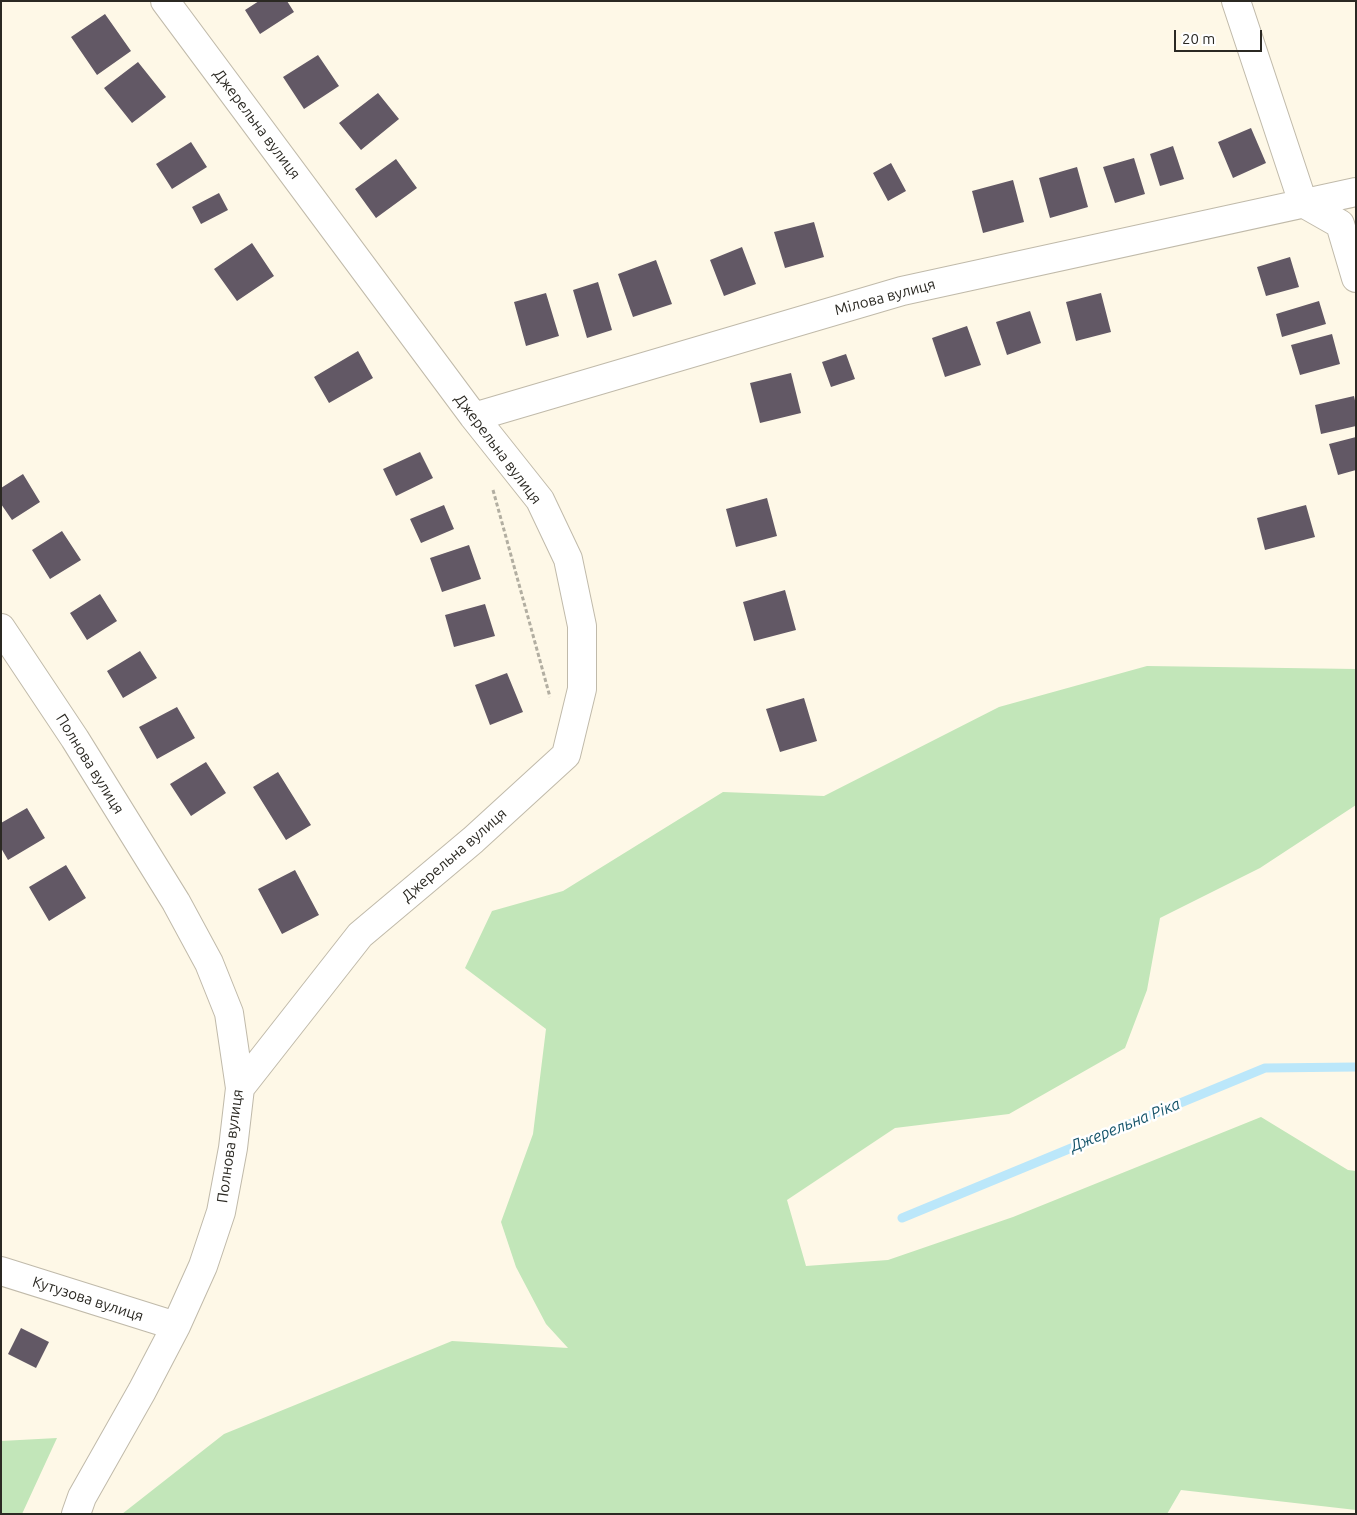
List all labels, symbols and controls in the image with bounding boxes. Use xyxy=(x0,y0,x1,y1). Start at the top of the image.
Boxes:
scale bar xyxy=(1177,20,1264,52)
text: 20 m xyxy=(1182,30,1215,47)
street label: Джерельна вулиця xyxy=(210,65,304,183)
street label: Мілова вулиця xyxy=(833,275,937,319)
street label: Джерельна вулиця xyxy=(451,390,545,508)
street label: Полнова вулиця xyxy=(52,711,128,817)
street label: Джерельна вулиця xyxy=(398,805,510,905)
street label: Полнова вулиця xyxy=(213,1088,247,1204)
water label: Джерельна Ріка xyxy=(1067,1094,1183,1156)
street label: Кутузова вулиця xyxy=(30,1273,146,1325)

